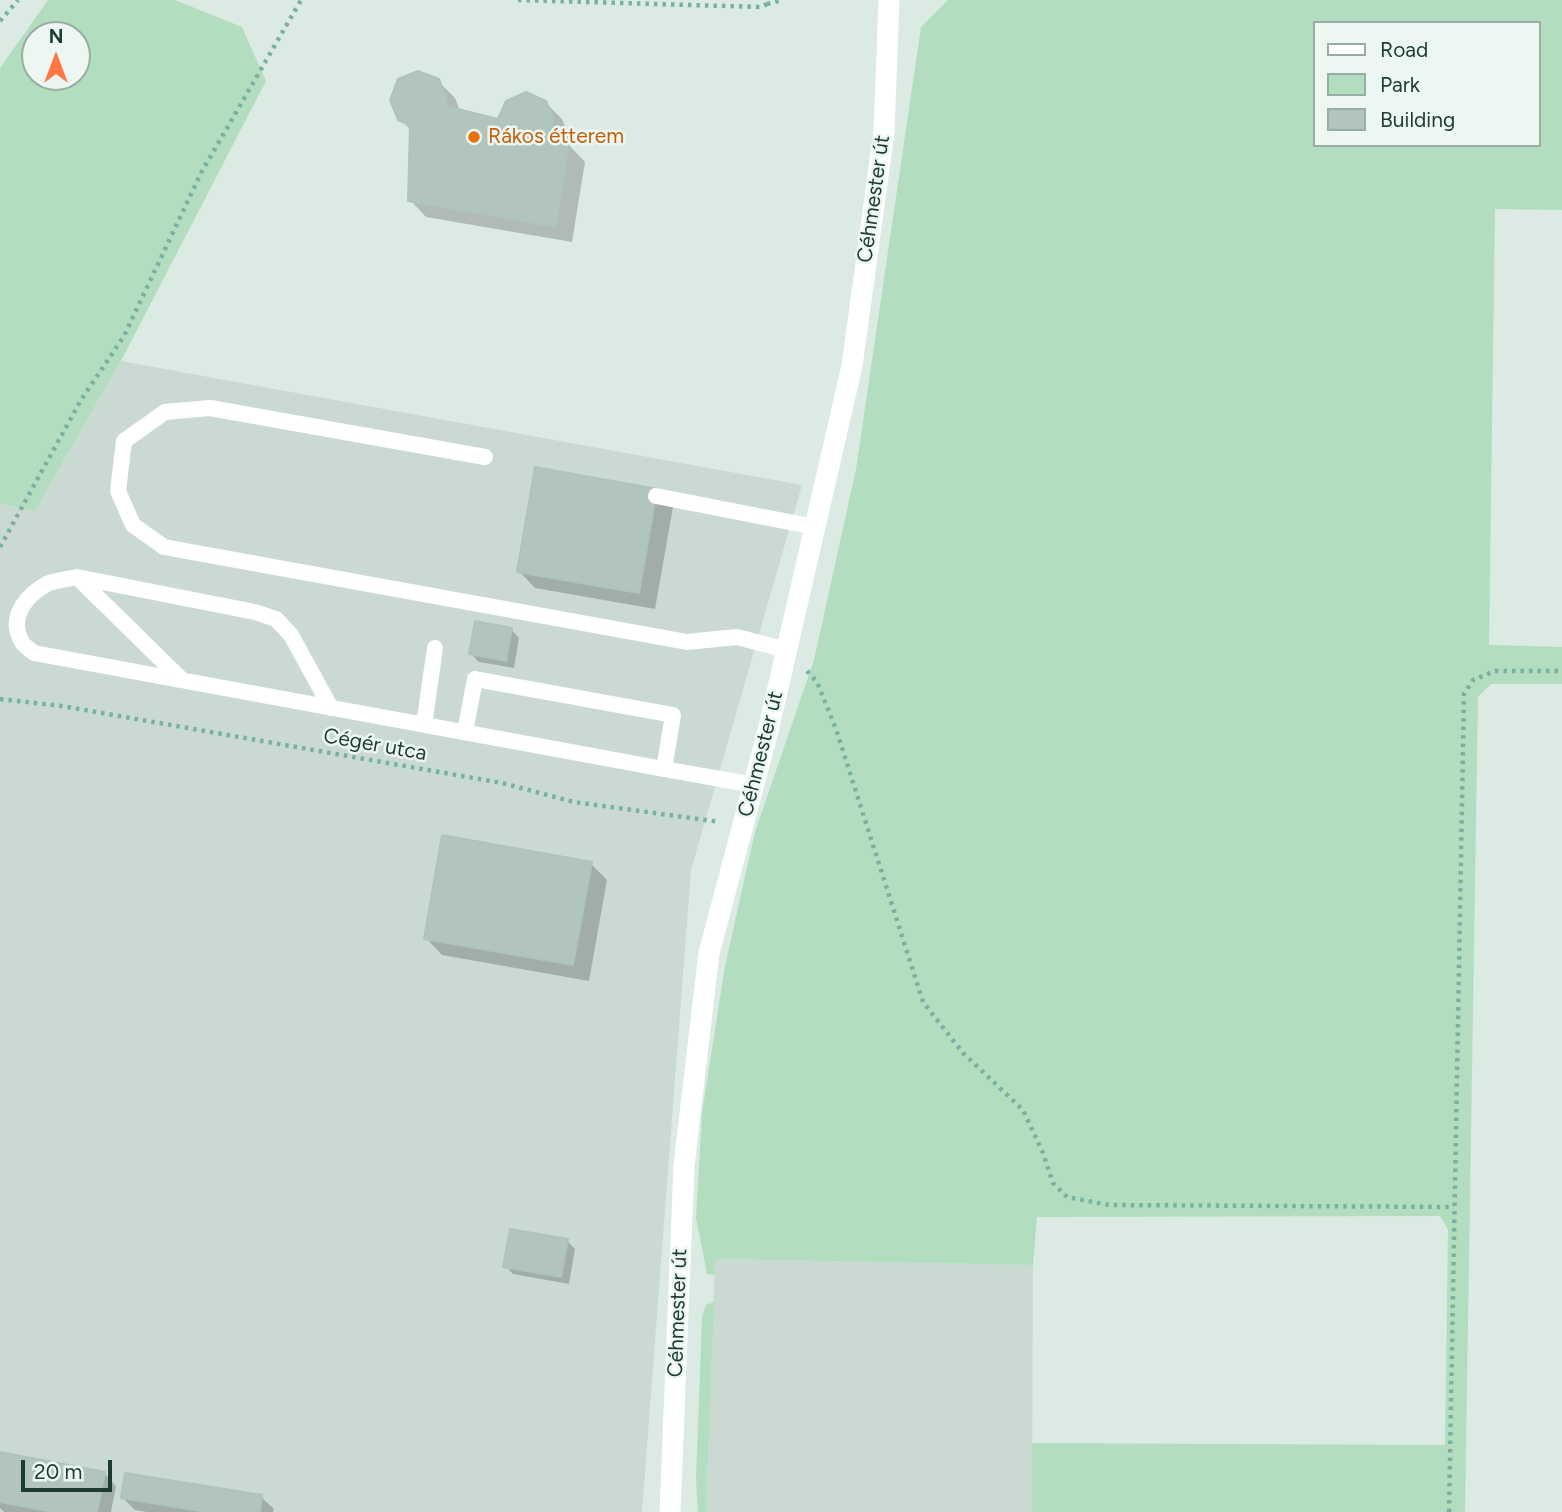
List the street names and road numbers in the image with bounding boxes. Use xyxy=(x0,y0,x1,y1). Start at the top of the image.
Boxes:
street label: Céhmester út xyxy=(853,133,895,265)
street label: Céhmester út xyxy=(733,688,789,820)
street label: Cégér utca xyxy=(321,724,429,766)
street label: Céhmester út xyxy=(663,1248,693,1378)

